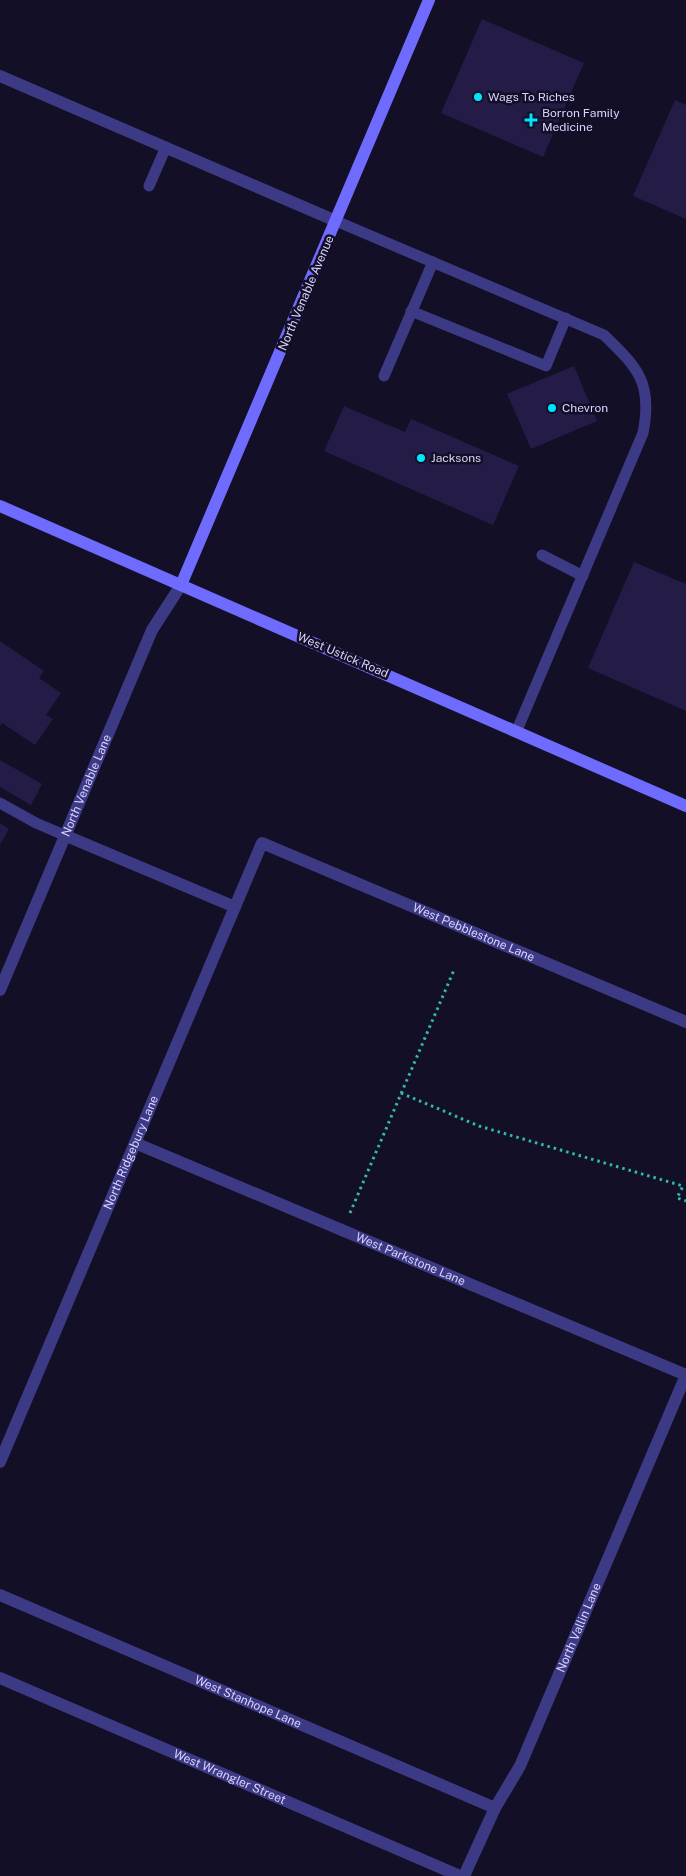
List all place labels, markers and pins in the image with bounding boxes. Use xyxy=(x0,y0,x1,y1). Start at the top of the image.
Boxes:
place label: Wags To Riches xyxy=(488,90,575,104)
marker: Wags To Riches xyxy=(472,91,484,103)
place label: Borron Family Medicine xyxy=(542,106,620,134)
marker: Borron Family Medicine xyxy=(524,113,538,127)
place label: Chevron xyxy=(562,401,608,415)
marker: Chevron xyxy=(546,402,558,414)
place label: Jacksons xyxy=(431,451,481,465)
marker: Jacksons xyxy=(415,452,427,464)

